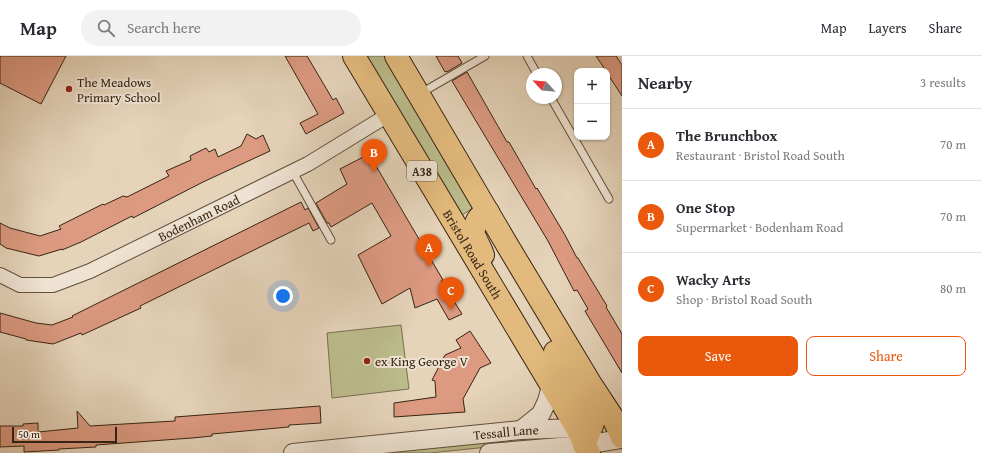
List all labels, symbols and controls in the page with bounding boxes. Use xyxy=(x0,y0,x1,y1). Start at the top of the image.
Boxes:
search box xyxy=(81,10,361,46)
text: Map xyxy=(20,14,57,42)
icon: search xyxy=(95,17,117,39)
text: Search here xyxy=(127,17,201,38)
text: Map xyxy=(821,18,847,38)
text: Layers xyxy=(869,18,907,38)
text: Share xyxy=(929,18,962,38)
north arrow xyxy=(526,68,562,104)
map controls xyxy=(574,68,610,140)
button: + xyxy=(574,68,610,104)
text: Nearby xyxy=(638,70,692,95)
place label: The Meadows Primary School xyxy=(77,73,161,107)
text: 3 results xyxy=(920,73,966,92)
marker: The Meadows Primary School xyxy=(64,84,74,94)
button: − xyxy=(574,104,610,140)
text: The Brunchbox xyxy=(676,125,777,146)
text: A xyxy=(647,135,655,154)
text: 70 m xyxy=(940,135,966,154)
pin: B xyxy=(361,139,387,172)
text: Restaurant · Bristol Road South xyxy=(676,146,845,165)
road number: A38 xyxy=(407,161,437,181)
street label: Bodenham Road xyxy=(155,190,243,246)
text: One Stop xyxy=(676,197,735,218)
street label: Bristol Road South xyxy=(439,206,507,303)
text: B xyxy=(647,207,655,226)
text: 70 m xyxy=(940,207,966,226)
text: Supermarket · Bodenham Road xyxy=(676,218,843,237)
pin: A xyxy=(416,234,442,267)
text: Wacky Arts xyxy=(676,269,751,290)
pin: C xyxy=(438,277,464,310)
text: C xyxy=(647,279,655,298)
text: 80 m xyxy=(940,279,966,298)
your location xyxy=(273,286,293,306)
text: Shop · Bristol Road South xyxy=(676,290,812,309)
button: Save xyxy=(638,336,798,376)
button: Share xyxy=(806,336,966,376)
place label: ex King George V xyxy=(375,352,469,371)
marker: ex King George V xyxy=(362,356,372,366)
street label: Tessall Lane xyxy=(472,420,539,444)
scale bar xyxy=(12,425,117,444)
text: 50 m xyxy=(18,426,40,442)

